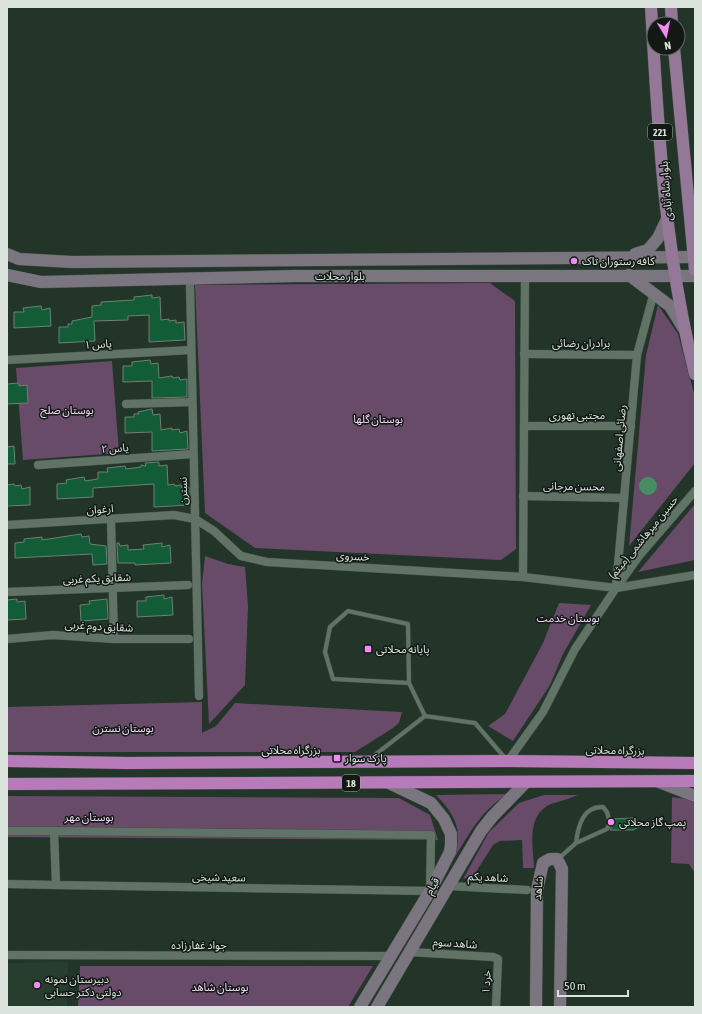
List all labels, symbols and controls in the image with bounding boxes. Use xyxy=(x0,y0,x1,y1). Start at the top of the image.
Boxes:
north arrow xyxy=(646,16,686,56)
text: N xyxy=(663,39,672,52)
road number: 221 xyxy=(648,124,672,140)
street label: بلوار شاه آبادی xyxy=(657,161,676,221)
place label: کافه رستوران تاک xyxy=(582,255,655,268)
marker: کافه رستوران تاک xyxy=(569,256,579,266)
street label: بلوار محلات xyxy=(315,270,365,283)
street label: یاس ۱ xyxy=(84,337,112,352)
street label: برادران رضائی xyxy=(552,337,610,350)
park label: بوستان صلح xyxy=(40,404,94,418)
street label: رضائی اصفهانی xyxy=(610,404,629,472)
street label: مجتبی تهوری xyxy=(549,409,606,422)
park label: بوستان گلها xyxy=(353,413,403,426)
street label: یاس ۲ xyxy=(101,441,129,456)
street label: نسترن xyxy=(177,477,190,505)
street label: محسن مرجانی xyxy=(543,479,605,494)
street label: حسین میرهاشمی (میثم) xyxy=(606,493,683,583)
street label: ارغوان xyxy=(86,502,114,517)
street label: خسروی xyxy=(336,549,371,564)
street label: شقایق یکم غربی xyxy=(63,571,132,588)
park label: بوستان خدمت xyxy=(536,612,600,625)
street label: شقایق دوم غربی xyxy=(64,618,134,636)
place label: پایانه محلاتی xyxy=(376,643,430,657)
marker: پایانه محلاتی xyxy=(363,644,373,654)
park label: بوستان نسترن xyxy=(92,722,154,735)
street label: بزرگراه محلاتی xyxy=(585,743,645,758)
street label: بزرگراه محلاتی xyxy=(262,744,320,757)
place label: پارک سوار xyxy=(344,752,387,766)
marker: پارک سوار xyxy=(332,753,342,763)
road number: 18 xyxy=(342,775,360,791)
park label: بوستان مهر xyxy=(64,811,113,824)
place label: پمپ گاز محلاتی xyxy=(619,816,686,830)
marker: پمپ گاز محلاتی xyxy=(606,817,616,827)
street label: شاهد یکم xyxy=(467,870,509,887)
street label: سعید شیخی xyxy=(192,871,246,885)
street label: قیام xyxy=(422,875,443,898)
street label: شاهد xyxy=(531,875,545,900)
street label: شاهد سوم xyxy=(432,935,478,953)
street label: جواد غفارزاده xyxy=(171,939,227,952)
street label: خرد ۱ xyxy=(479,969,494,994)
scale bar xyxy=(558,972,628,998)
place label: دبیرستان نمونه دولتی دکتر حسابی xyxy=(45,973,122,999)
text: 50 m xyxy=(564,979,586,993)
marker: دبیرستان نمونه دولتی دکتر حسابی xyxy=(32,980,42,990)
park label: بوستان شاهد xyxy=(191,981,249,994)

